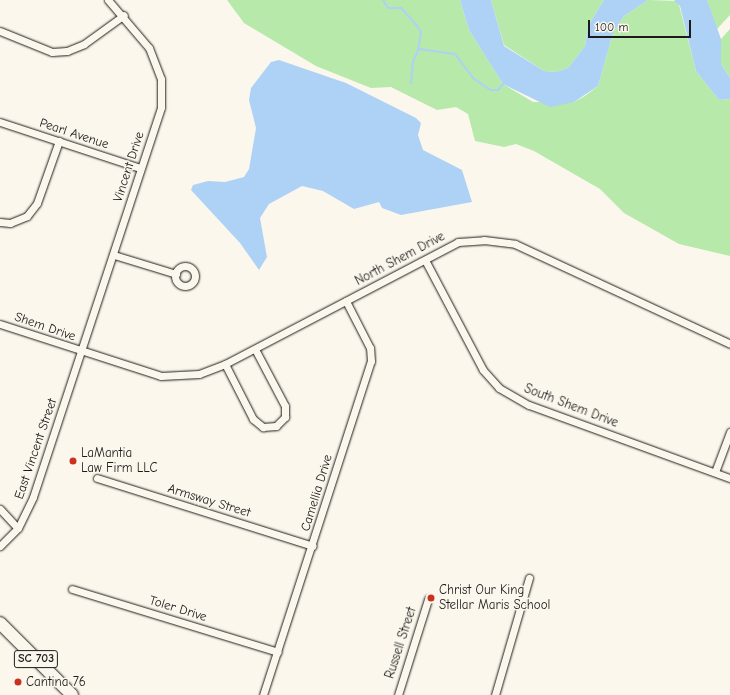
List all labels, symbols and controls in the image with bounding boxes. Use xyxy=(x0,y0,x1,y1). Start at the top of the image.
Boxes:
scale bar xyxy=(590,12,693,38)
text: 100 m xyxy=(595,20,628,34)
street label: Pearl Avenue xyxy=(37,115,111,153)
street label: Vincent Drive xyxy=(110,130,148,204)
street label: North Shem Drive xyxy=(352,229,448,289)
street label: Shem Drive xyxy=(12,309,78,345)
street label: South Shem Drive xyxy=(522,381,620,431)
street label: East Vincent Street xyxy=(11,396,61,502)
place label: LaMantia Law Firm LLC xyxy=(81,446,157,477)
street label: Camellia Drive xyxy=(298,453,336,533)
marker: LaMantia Law Firm LLC xyxy=(68,456,78,466)
street label: Armsway Street xyxy=(166,481,252,521)
place label: Christ Our King Stellar Maris School xyxy=(439,583,550,614)
street label: Toler Drive xyxy=(147,593,209,625)
marker: Christ Our King Stellar Maris School xyxy=(426,593,436,603)
street label: Russell Street xyxy=(382,605,420,681)
road number: SC 703 xyxy=(13,649,59,669)
place label: Cantina 76 xyxy=(26,674,86,690)
marker: Cantina 76 xyxy=(13,677,23,687)

